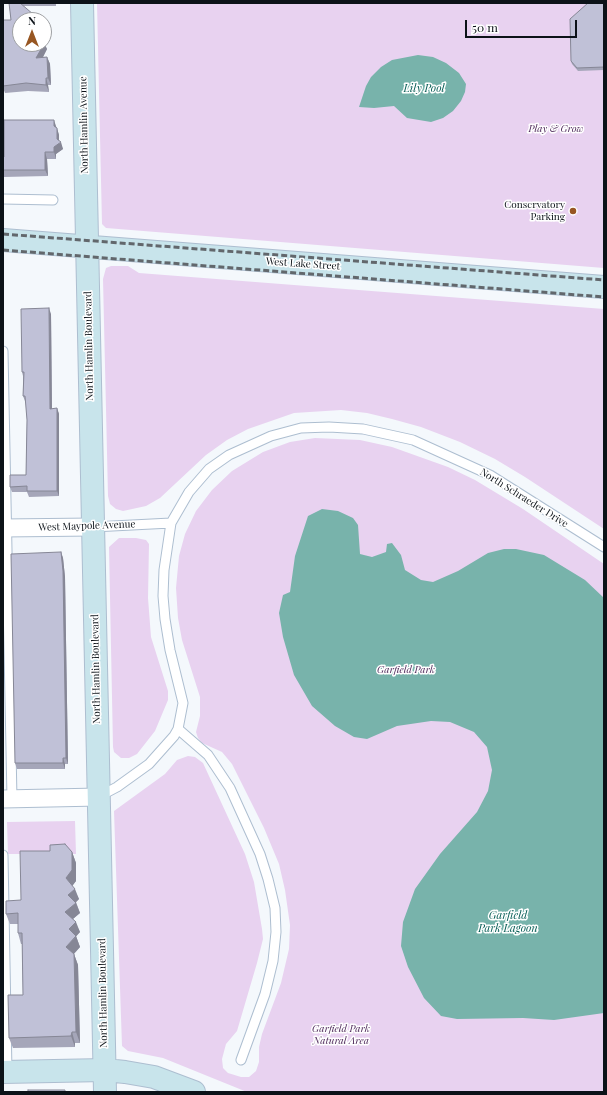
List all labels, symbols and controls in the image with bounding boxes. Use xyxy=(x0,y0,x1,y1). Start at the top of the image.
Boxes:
north arrow xyxy=(12,12,52,52)
scale bar xyxy=(467,12,579,38)
text: N xyxy=(28,13,36,28)
text: 50 m xyxy=(472,19,498,35)
street label: North Hamlin Avenue xyxy=(77,76,91,174)
water label: Lily Pool xyxy=(403,82,445,96)
park label: Play & Grow xyxy=(529,123,583,135)
place label: Conservatory Parking xyxy=(504,199,565,222)
marker: Conservatory Parking xyxy=(568,206,578,216)
street label: West Lake Street xyxy=(265,255,341,273)
street label: North Hamlin Boulevard xyxy=(82,291,96,401)
street label: North Schraeder Drive xyxy=(478,466,570,530)
street label: West Maypole Avenue xyxy=(38,518,136,534)
street label: North Hamlin Boulevard xyxy=(89,614,103,724)
park label: Garfield Park xyxy=(377,664,435,676)
water label: Garfield Park Lagoon xyxy=(478,909,538,935)
street label: North Hamlin Boulevard xyxy=(96,938,110,1048)
park label: Garfield Park Natural Area xyxy=(312,1023,370,1046)

